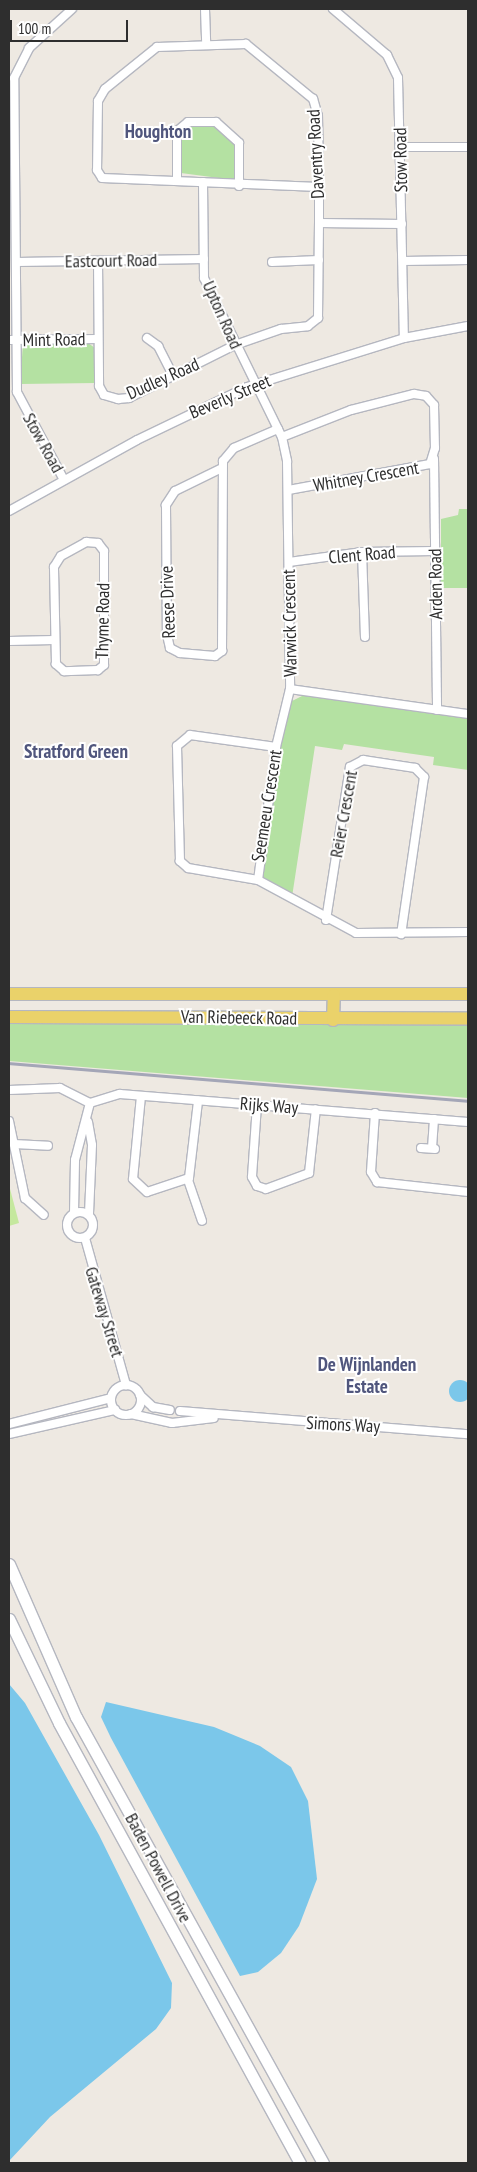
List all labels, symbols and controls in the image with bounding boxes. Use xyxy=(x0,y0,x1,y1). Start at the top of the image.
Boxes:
scale bar xyxy=(12,10,130,42)
text: 100 m xyxy=(18,19,51,38)
street label: Daventry Road xyxy=(303,108,329,200)
district label: Houghton xyxy=(125,121,191,143)
street label: Stow Road xyxy=(390,127,412,193)
street label: Eastcourt Road xyxy=(65,249,157,273)
street label: Upton Road xyxy=(197,278,247,352)
street label: Mint Road xyxy=(22,329,86,351)
street label: Dudley Road xyxy=(123,353,203,405)
street label: Beverly Street xyxy=(186,370,274,424)
street label: Stow Road xyxy=(18,409,68,477)
street label: Whitney Crescent xyxy=(311,457,421,497)
street label: Clent Road xyxy=(328,541,396,569)
street label: Arden Road xyxy=(425,548,447,620)
street label: Reese Drive xyxy=(156,565,180,639)
street label: Warwick Crescent xyxy=(278,569,302,677)
street label: Thyme Road xyxy=(92,583,114,659)
district label: Stratford Green xyxy=(24,741,128,763)
street label: Seemeeu Crescent xyxy=(247,748,287,864)
street label: Reier Crescent xyxy=(326,769,362,859)
street label: Van Riebeeck Road xyxy=(180,1006,298,1030)
street label: Rijks Way xyxy=(239,1093,299,1119)
street label: Gateway Street xyxy=(80,1264,128,1360)
district label: De Wijnlanden Estate xyxy=(317,1354,417,1398)
street label: Simons Way xyxy=(305,1412,381,1438)
street label: Baden Powell Drive xyxy=(120,1810,196,1926)

